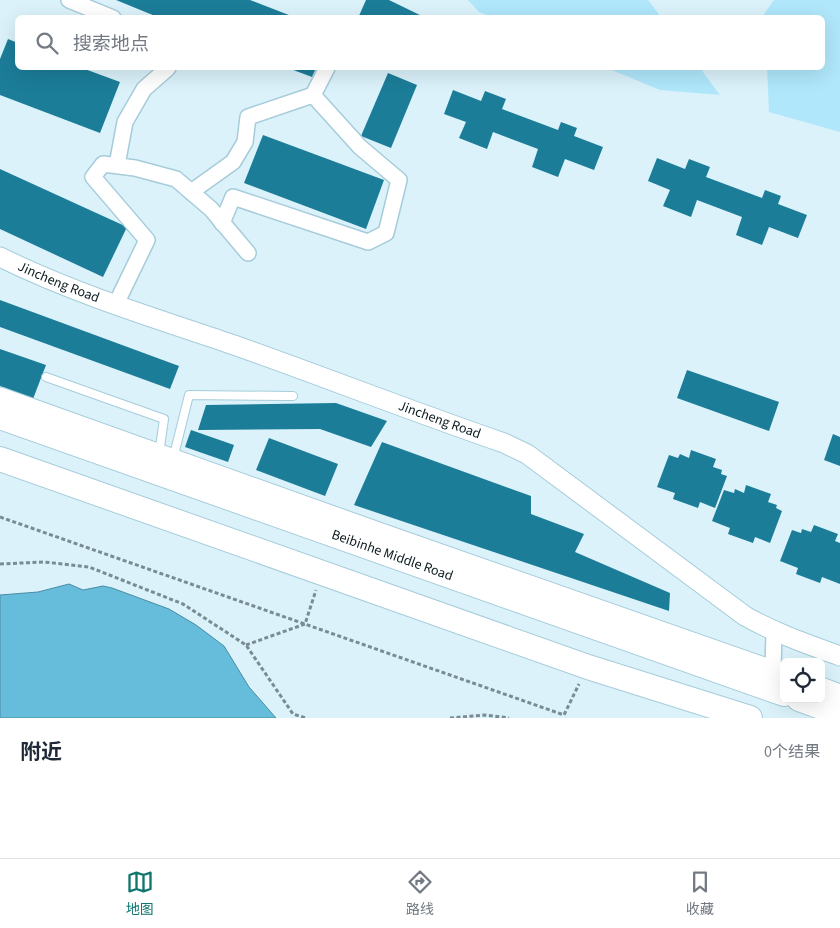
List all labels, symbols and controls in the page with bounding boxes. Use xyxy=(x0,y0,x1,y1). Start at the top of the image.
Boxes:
search box xyxy=(15,15,825,70)
icon: search xyxy=(33,29,61,57)
text: 搜索地点 xyxy=(73,31,149,58)
street label: Jincheng Road xyxy=(15,257,102,308)
street label: Jincheng Road xyxy=(395,396,484,444)
street label: Beibinhe Middle Road xyxy=(329,525,456,586)
map controls xyxy=(780,658,825,703)
button: locate xyxy=(780,658,825,703)
text: 附近 xyxy=(20,737,62,767)
text: 0个结果 xyxy=(764,741,820,763)
tab: 地图 xyxy=(126,868,154,920)
tab: 路线 xyxy=(406,868,434,920)
tab: 收藏 xyxy=(686,868,714,920)

